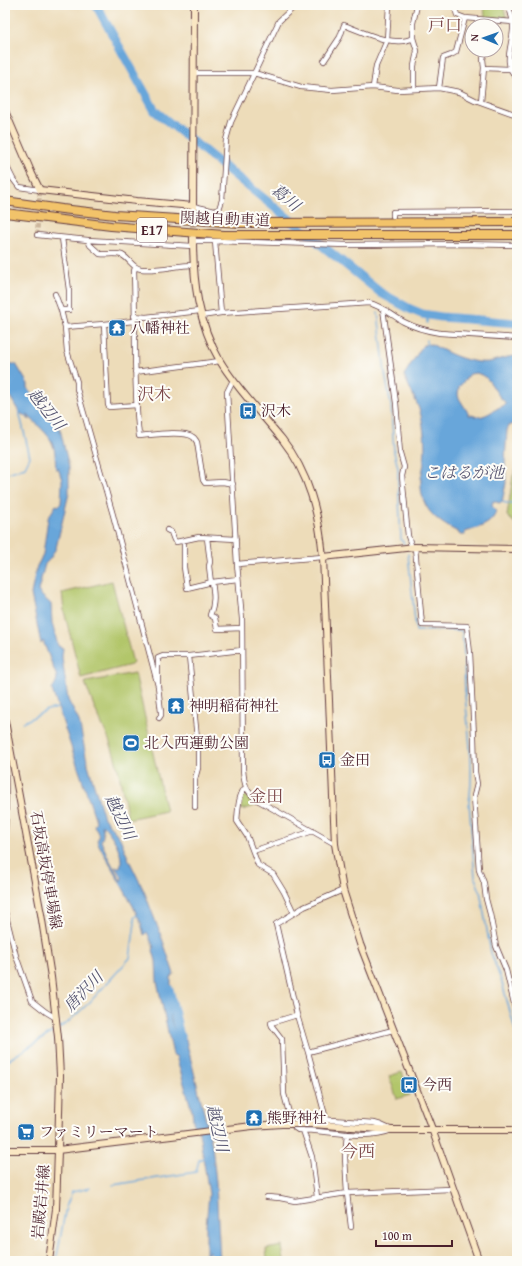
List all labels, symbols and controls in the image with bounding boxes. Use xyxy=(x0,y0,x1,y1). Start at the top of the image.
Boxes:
district label: 戸口 xyxy=(428,12,462,37)
north arrow xyxy=(464,18,504,58)
text: N xyxy=(466,33,482,42)
water label: 葛川 xyxy=(266,178,308,218)
street label: 関越自動車道 xyxy=(180,206,270,231)
road number: E17 xyxy=(137,218,167,242)
place label: 八幡神社 xyxy=(130,317,190,338)
temple icon: 八幡神社 xyxy=(107,318,127,338)
district label: 沢木 xyxy=(137,381,171,406)
water label: 越辺川 xyxy=(23,383,73,437)
place label: 沢木 xyxy=(261,400,291,421)
bus stop icon: 沢木 xyxy=(238,401,258,421)
water label: こはるが池 xyxy=(424,460,506,484)
place label: 神明稲荷神社 xyxy=(189,695,279,716)
temple icon: 神明稲荷神社 xyxy=(166,696,186,716)
place label: 北入西運動公園 xyxy=(144,732,249,753)
sports icon: 北入西運動公園 xyxy=(121,733,141,753)
place label: 金田 xyxy=(340,749,370,770)
bus stop icon: 金田 xyxy=(317,750,337,770)
district label: 金田 xyxy=(249,783,283,808)
water label: 越辺川 xyxy=(100,790,143,846)
street label: 石坂高坂停車場線 xyxy=(26,809,67,931)
water label: 唐沢川 xyxy=(58,964,110,1017)
place label: 今西 xyxy=(422,1074,452,1095)
bus stop icon: 今西 xyxy=(399,1075,419,1095)
water label: 越辺川 xyxy=(201,1102,236,1156)
place label: 熊野神社 xyxy=(267,1107,327,1128)
temple icon: 熊野神社 xyxy=(244,1108,264,1128)
place label: ファミリーマート xyxy=(39,1121,159,1142)
supermarket icon: ファミリーマート xyxy=(16,1122,36,1142)
district label: 今西 xyxy=(341,1138,375,1163)
street label: 岩殿岩井線 xyxy=(27,1164,54,1240)
scale bar xyxy=(376,1222,452,1248)
text: 100 m xyxy=(382,1227,412,1244)

